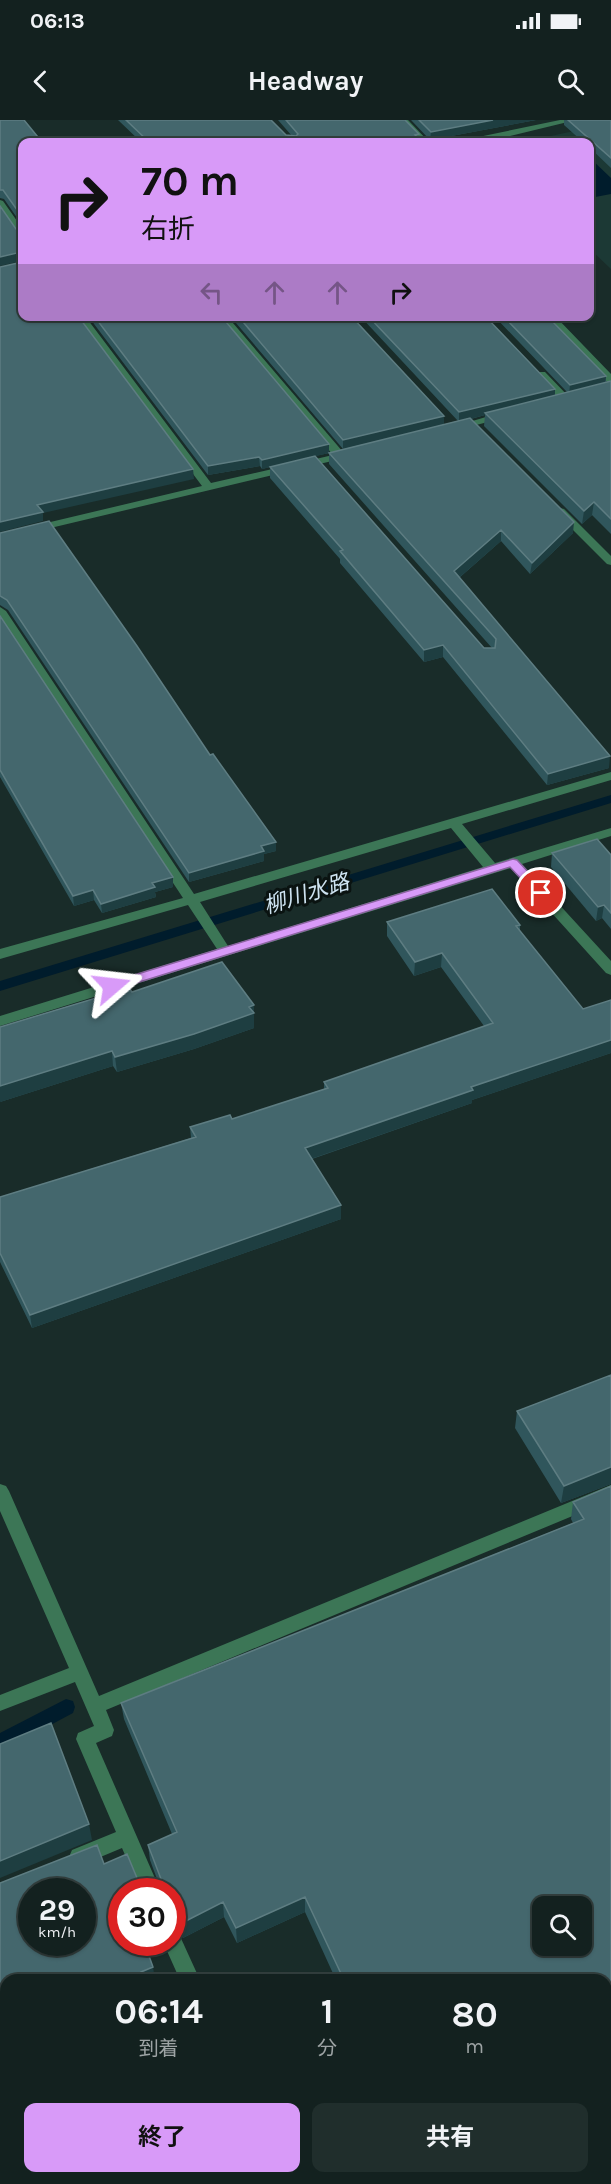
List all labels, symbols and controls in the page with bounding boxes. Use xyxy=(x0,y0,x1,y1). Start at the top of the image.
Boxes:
text: 06:13 xyxy=(30,8,85,34)
icon: back xyxy=(24,65,57,98)
text: Headway xyxy=(248,65,363,97)
icon: search xyxy=(554,65,587,98)
text: 70 m xyxy=(141,156,239,206)
icon: right xyxy=(42,162,120,240)
text: 右折 xyxy=(141,213,195,245)
icon: left xyxy=(195,276,228,309)
icon: ahead xyxy=(258,276,291,309)
icon: ahead xyxy=(321,276,354,309)
icon: right xyxy=(384,276,417,309)
pin xyxy=(515,867,566,918)
water label: 柳川水路 xyxy=(260,868,354,919)
icon: arrive xyxy=(524,876,557,909)
position arrow xyxy=(80,954,144,1018)
speed limit sign: 30 xyxy=(108,1878,186,1956)
text: 29 xyxy=(39,1892,75,1928)
map controls xyxy=(532,1896,592,1956)
button: search xyxy=(532,1896,592,1956)
text: km/h xyxy=(38,1923,76,1941)
text: 06:14 xyxy=(114,1990,203,2032)
text: 1 xyxy=(321,1990,334,2032)
text: 80 xyxy=(452,1993,498,2035)
text: m xyxy=(465,2035,484,2058)
text: 到着 xyxy=(139,2037,179,2060)
text: 分 xyxy=(317,2037,337,2060)
button: 終了 xyxy=(24,2103,300,2172)
button: 共有 xyxy=(312,2103,588,2172)

